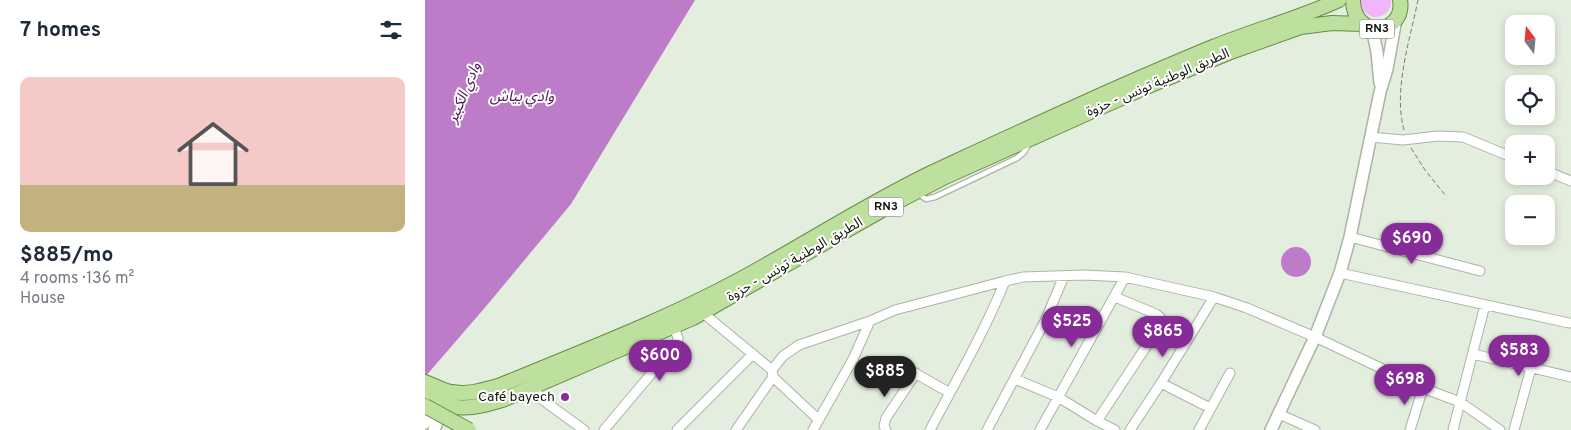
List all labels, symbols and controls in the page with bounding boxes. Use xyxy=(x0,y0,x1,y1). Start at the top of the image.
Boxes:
north arrow xyxy=(1505,15,1555,65)
map controls xyxy=(1505,15,1555,245)
icon: filters xyxy=(377,16,405,44)
text: 7 homes xyxy=(20,17,101,44)
road number: RN3 xyxy=(1359,20,1395,38)
street label: الطريق الوطنية تونس - حزوة xyxy=(1084,45,1232,121)
water label: وادي الكبير xyxy=(443,60,487,127)
button: locate xyxy=(1505,75,1555,125)
water label: وادي بياش xyxy=(490,88,554,107)
icon: home xyxy=(168,109,258,199)
button: + xyxy=(1505,135,1555,185)
button: − xyxy=(1505,195,1555,245)
road number: RN3 xyxy=(869,198,903,216)
street label: الطريق الوطنية تونس - حزوة xyxy=(724,214,866,306)
pin: $690 xyxy=(1382,222,1442,265)
text: $690 xyxy=(1392,229,1432,249)
text: $885/mo xyxy=(20,242,113,269)
text: 4 rooms · 136 m² xyxy=(20,269,134,289)
text: House xyxy=(20,289,65,309)
pin: $525 xyxy=(1042,306,1102,348)
text: $525 xyxy=(1053,312,1092,332)
pin: $865 xyxy=(1133,316,1193,358)
text: $865 xyxy=(1143,322,1183,342)
pin: $583 xyxy=(1489,334,1549,377)
pin: $600 xyxy=(630,340,690,382)
text: $583 xyxy=(1499,341,1539,361)
text: $600 xyxy=(640,346,680,366)
pin: $885 xyxy=(855,356,915,398)
text: $885 xyxy=(865,362,905,382)
pin: $698 xyxy=(1375,364,1435,406)
text: $698 xyxy=(1385,370,1425,390)
place label: Café bayech xyxy=(478,389,555,406)
marker: Café bayech xyxy=(559,391,571,403)

